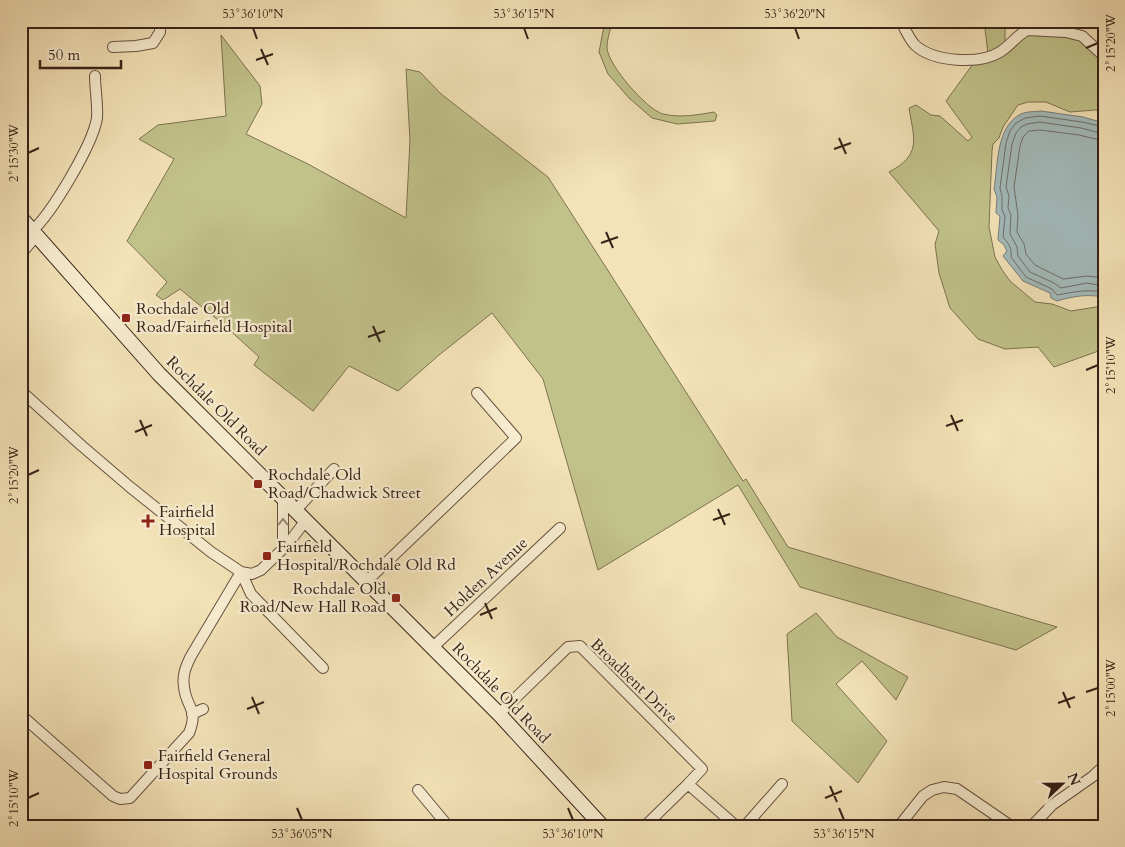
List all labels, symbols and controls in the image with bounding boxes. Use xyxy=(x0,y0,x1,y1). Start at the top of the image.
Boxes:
text: 53°36'10"N xyxy=(223,6,284,22)
text: 53°36'15"N xyxy=(494,6,555,22)
text: 53°36'20"N xyxy=(765,6,826,22)
text: 2°15'20"W xyxy=(1103,13,1119,72)
scale bar xyxy=(40,38,121,70)
text: 50 m xyxy=(48,45,80,65)
text: 2°15'30"W xyxy=(6,123,22,182)
place label: Rochdale Old Road/Fairfield Hospital xyxy=(136,298,292,338)
marker: Rochdale Old Road/Fairfield Hospital xyxy=(120,312,132,324)
text: 2°15'10"W xyxy=(1103,335,1119,394)
street label: Rochdale Old Road xyxy=(161,351,271,461)
text: 2°15'20"W xyxy=(6,445,22,504)
place label: Rochdale Old Road/Chadwick Street xyxy=(268,464,421,504)
marker: Rochdale Old Road/Chadwick Street xyxy=(252,478,264,490)
place label: Fairfield Hospital xyxy=(159,501,215,541)
marker: Fairfield Hospital xyxy=(141,514,155,528)
one-way arrow xyxy=(278,518,288,526)
street label: Holden Avenue xyxy=(439,532,533,622)
place label: Fairfield Hospital/Rochdale Old Rd xyxy=(277,536,456,576)
marker: Fairfield Hospital/Rochdale Old Rd xyxy=(261,550,273,562)
place label: Rochdale Old Road/New Hall Road xyxy=(240,578,386,618)
marker: Rochdale Old Road/New Hall Road xyxy=(390,592,402,604)
street label: Broadbent Drive xyxy=(585,634,683,728)
street label: Rochdale Old Road xyxy=(447,638,555,749)
text: 2°15'00"W xyxy=(1103,658,1119,717)
place label: Fairfield General Hospital Grounds xyxy=(158,745,278,785)
marker: Fairfield General Hospital Grounds xyxy=(142,759,154,771)
north arrow xyxy=(1038,760,1088,810)
text: 2°15'10"W xyxy=(6,768,22,827)
text: N xyxy=(1063,770,1085,789)
text: 53°36'05"N xyxy=(272,826,333,842)
text: 53°36'10"N xyxy=(543,826,604,842)
text: 53°36'15"N xyxy=(814,826,875,842)

